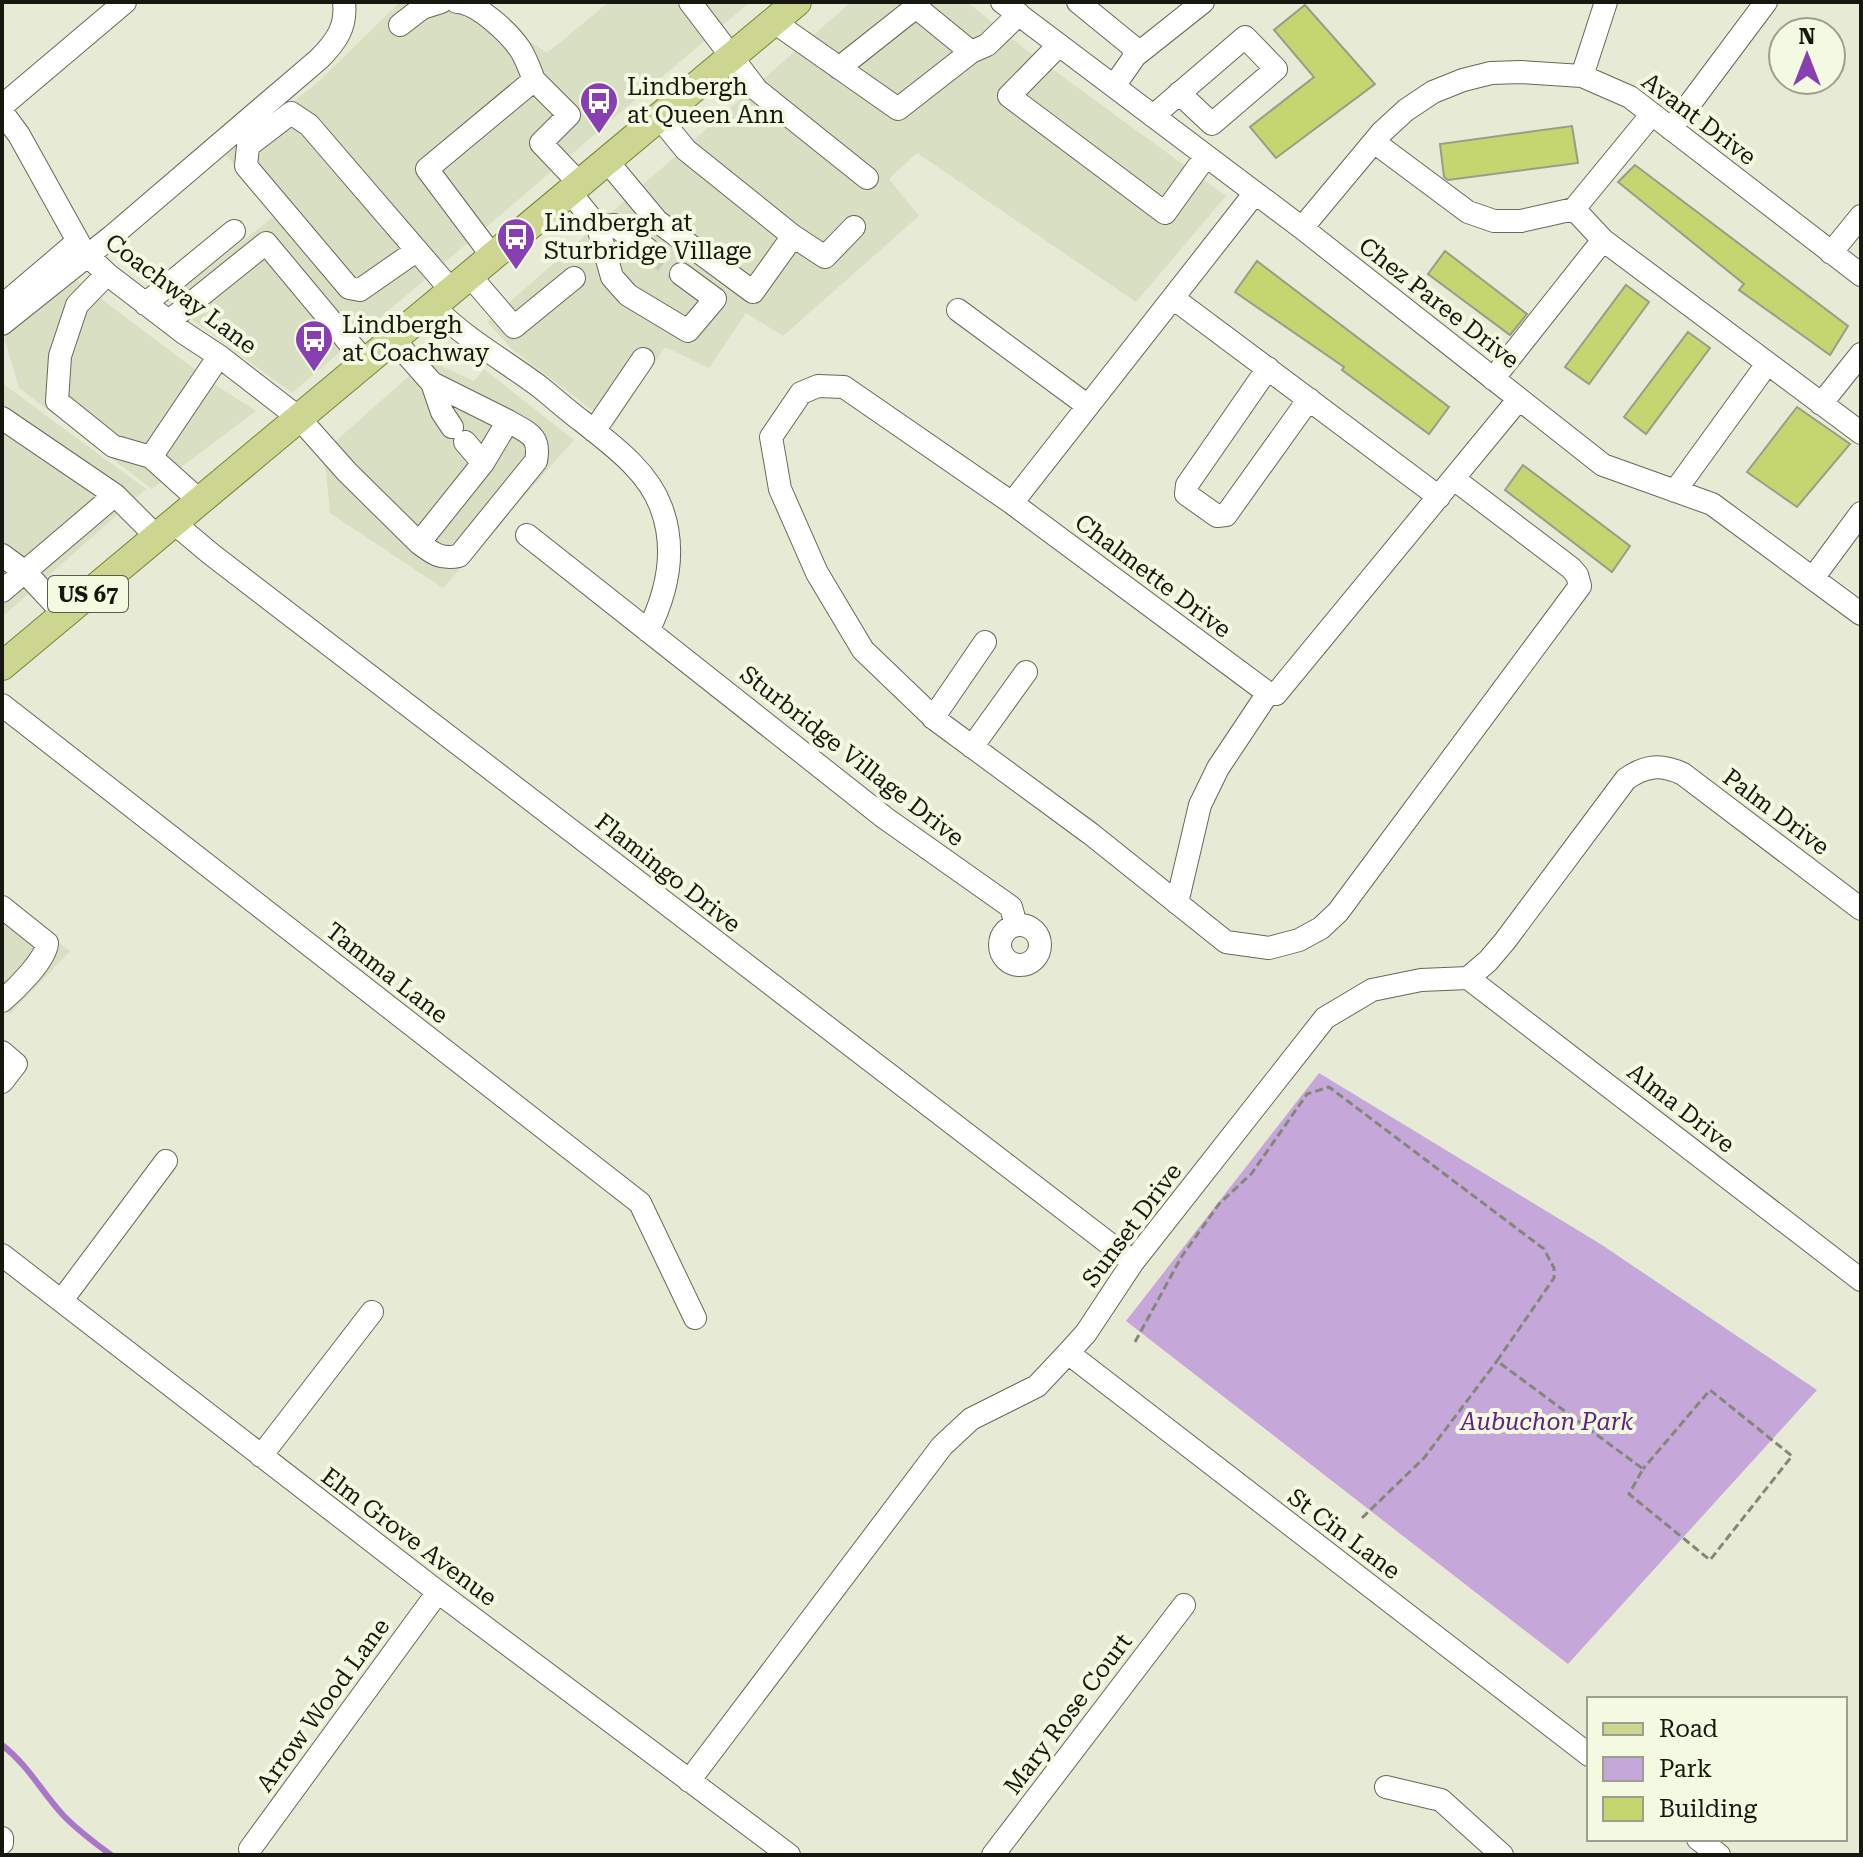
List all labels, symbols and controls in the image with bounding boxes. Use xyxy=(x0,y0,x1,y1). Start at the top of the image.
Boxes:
north arrow xyxy=(1767,16,1847,96)
text: N xyxy=(1799,24,1816,49)
street label: Avant Drive xyxy=(1636,67,1762,171)
place label: Lindbergh at Queen Ann xyxy=(627,73,785,129)
bus stop icon: Lindbergh at Queen Ann xyxy=(578,80,620,135)
place label: Lindbergh at Sturbridge Village xyxy=(544,209,752,265)
bus stop icon: Lindbergh at Sturbridge Village xyxy=(495,216,537,271)
street label: Coachway Lane xyxy=(100,228,262,360)
street label: Chez Paree Drive xyxy=(1353,232,1525,374)
place label: Lindbergh at Coachway xyxy=(342,311,490,367)
bus stop icon: Lindbergh at Coachway xyxy=(293,318,335,373)
street label: Chalmette Drive xyxy=(1069,508,1237,644)
road number: US 67 xyxy=(48,576,128,612)
street label: Sturbridge Village Drive xyxy=(734,660,970,852)
street label: Palm Drive xyxy=(1717,763,1835,861)
street label: Flamingo Drive xyxy=(590,808,746,938)
street label: Tamma Lane xyxy=(320,917,454,1029)
street label: Alma Drive xyxy=(1622,1058,1740,1158)
street label: Sunset Drive xyxy=(1076,1158,1188,1292)
park label: Aubuchon Park xyxy=(1459,1408,1633,1436)
street label: Elm Grove Avenue xyxy=(316,1462,502,1612)
street label: St Cin Lane xyxy=(1282,1483,1406,1585)
street label: Arrow Wood Lane xyxy=(251,1613,395,1797)
street label: Mary Rose Court xyxy=(998,1628,1138,1800)
legend xyxy=(1587,1697,1847,1841)
text: Road xyxy=(1659,1715,1718,1743)
text: Park xyxy=(1659,1755,1712,1783)
text: Building xyxy=(1659,1795,1757,1823)

